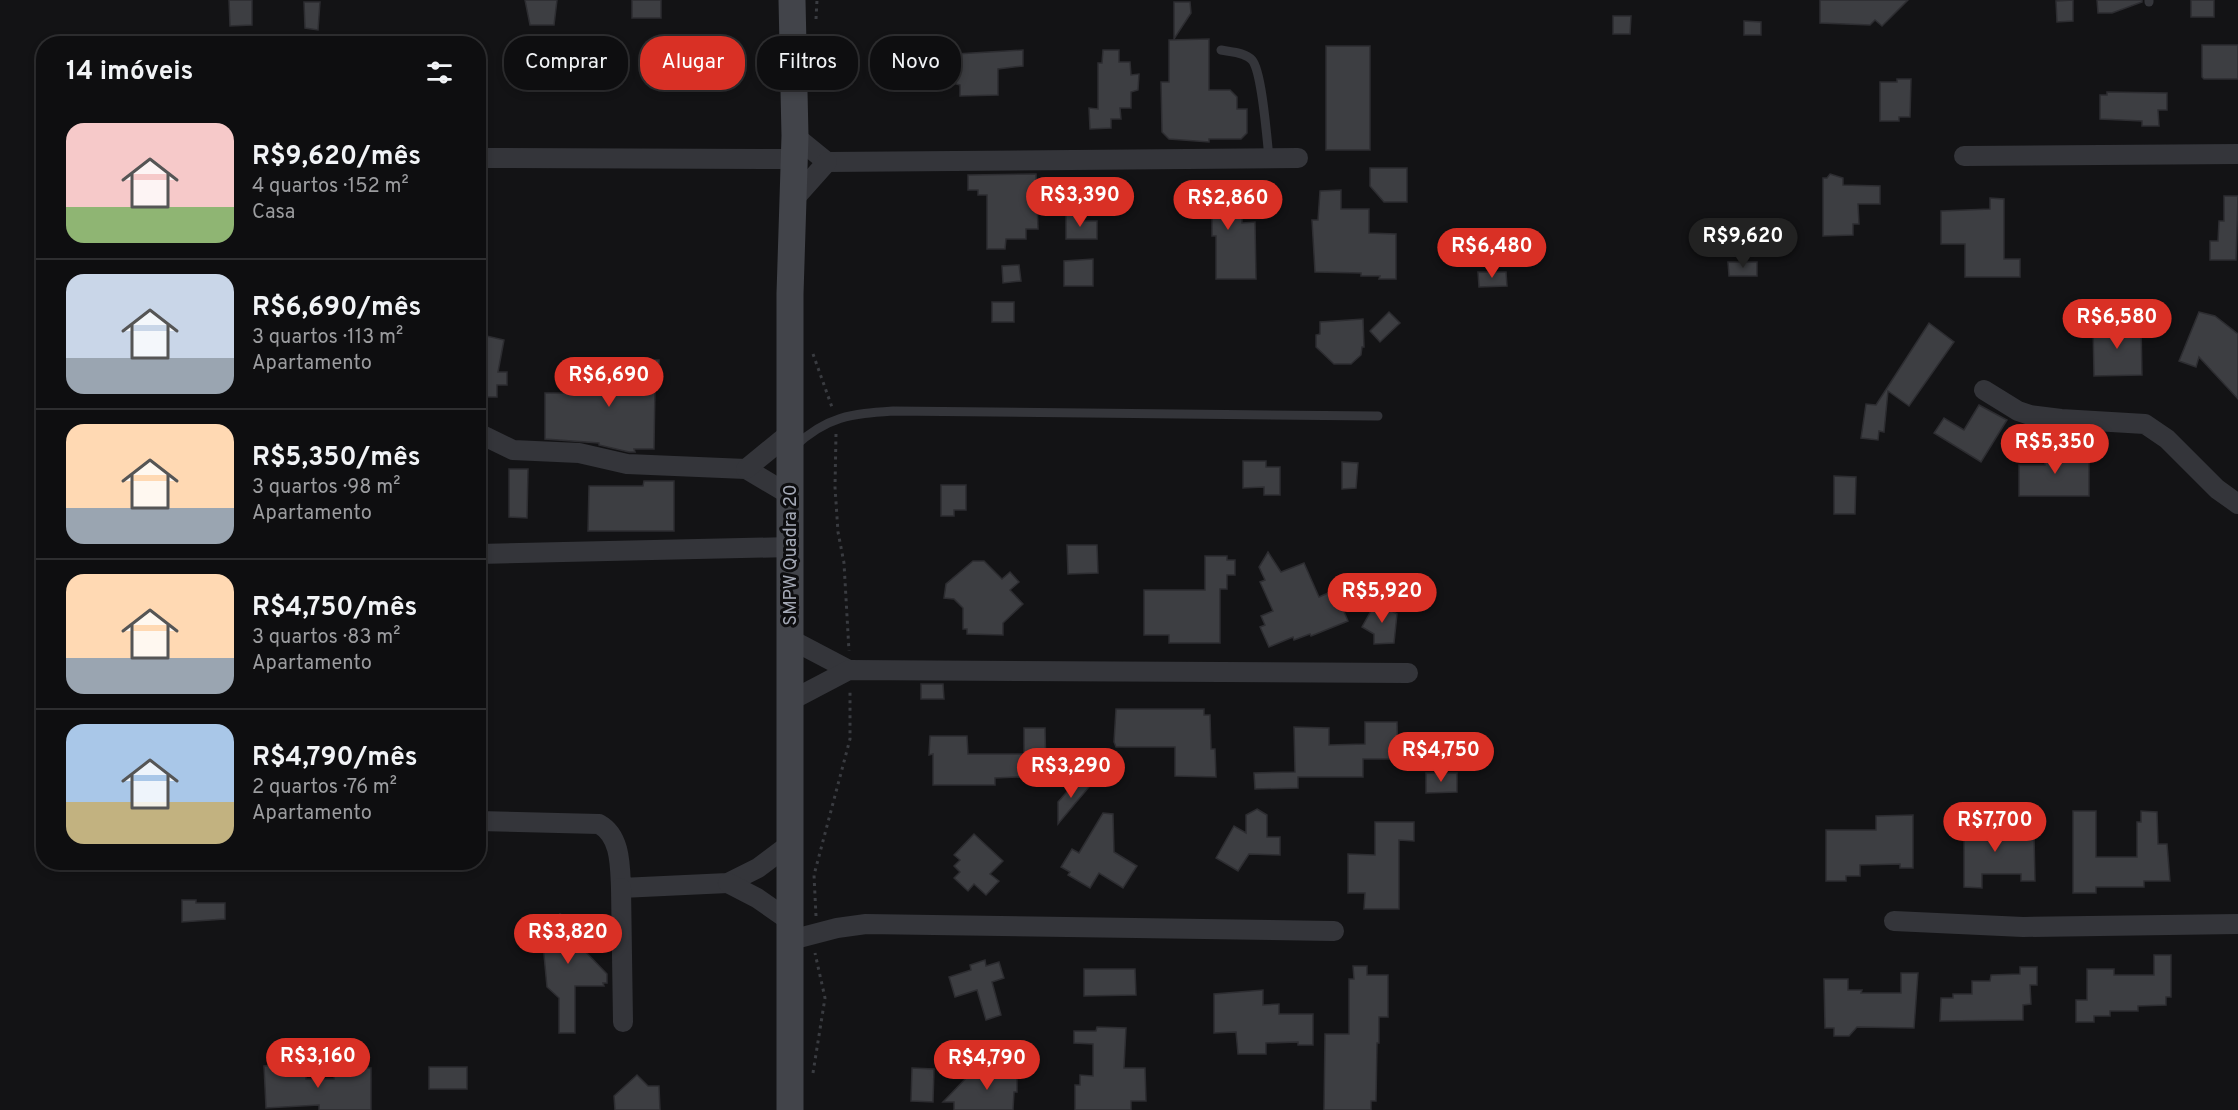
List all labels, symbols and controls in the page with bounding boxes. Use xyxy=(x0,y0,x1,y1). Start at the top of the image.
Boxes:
chip: Comprar xyxy=(504,36,628,90)
chip: Alugar xyxy=(640,36,745,90)
chip: Filtros xyxy=(757,36,858,90)
chip: Novo xyxy=(870,36,961,90)
text: 14 imóveis xyxy=(66,56,193,89)
icon: filters xyxy=(423,56,456,89)
text: R$9,620/mês xyxy=(252,141,421,174)
icon: home xyxy=(114,147,186,219)
text: 4 quartos · 152 m² xyxy=(252,174,409,200)
pin: R$3,390 xyxy=(1025,177,1135,228)
pin: R$2,860 xyxy=(1173,180,1283,231)
text: R$3,390 xyxy=(1040,183,1120,209)
text: R$2,860 xyxy=(1187,186,1269,212)
text: Casa xyxy=(252,200,295,226)
pin: R$9,620 xyxy=(1688,218,1798,269)
text: R$9,620 xyxy=(1703,224,1783,250)
pin: R$6,480 xyxy=(1437,228,1547,279)
text: R$6,480 xyxy=(1451,234,1533,260)
text: R$6,690/mês xyxy=(252,292,421,325)
icon: home xyxy=(114,298,186,370)
pin: R$6,580 xyxy=(2062,299,2172,350)
text: R$6,580 xyxy=(2077,305,2157,331)
text: 3 quartos · 113 m² xyxy=(252,325,403,351)
text: Apartamento xyxy=(252,351,372,377)
pin: R$6,690 xyxy=(554,357,664,408)
text: R$6,690 xyxy=(569,363,649,389)
pin: R$5,350 xyxy=(2000,424,2110,475)
text: R$5,350 xyxy=(2015,430,2095,456)
text: R$5,350/mês xyxy=(252,442,421,475)
icon: home xyxy=(114,448,186,520)
text: 3 quartos · 98 m² xyxy=(252,475,400,501)
street label: SMPW Quadra 20 xyxy=(780,484,803,626)
text: Apartamento xyxy=(252,501,372,527)
pin: R$5,920 xyxy=(1327,573,1437,624)
text: R$5,920 xyxy=(1342,579,1422,605)
text: R$4,750/mês xyxy=(252,592,417,625)
icon: home xyxy=(114,598,186,670)
text: 3 quartos · 83 m² xyxy=(252,625,401,651)
text: Apartamento xyxy=(252,651,372,677)
pin: R$4,750 xyxy=(1386,732,1496,783)
text: R$4,750 xyxy=(1402,738,1480,764)
text: R$4,790/mês xyxy=(252,742,418,775)
icon: home xyxy=(114,748,186,820)
pin: R$3,290 xyxy=(1016,748,1126,799)
text: R$3,290 xyxy=(1031,754,1111,780)
text: 2 quartos · 76 m² xyxy=(252,775,397,801)
text: Apartamento xyxy=(252,801,372,827)
pin: R$7,700 xyxy=(1940,802,2050,853)
text: R$7,700 xyxy=(1957,808,2033,834)
pin: R$3,820 xyxy=(513,914,623,965)
text: R$3,820 xyxy=(528,920,608,946)
pin: R$3,160 xyxy=(263,1038,373,1089)
pin: R$4,790 xyxy=(932,1040,1042,1091)
text: R$3,160 xyxy=(280,1044,356,1070)
text: R$4,790 xyxy=(948,1046,1026,1072)

